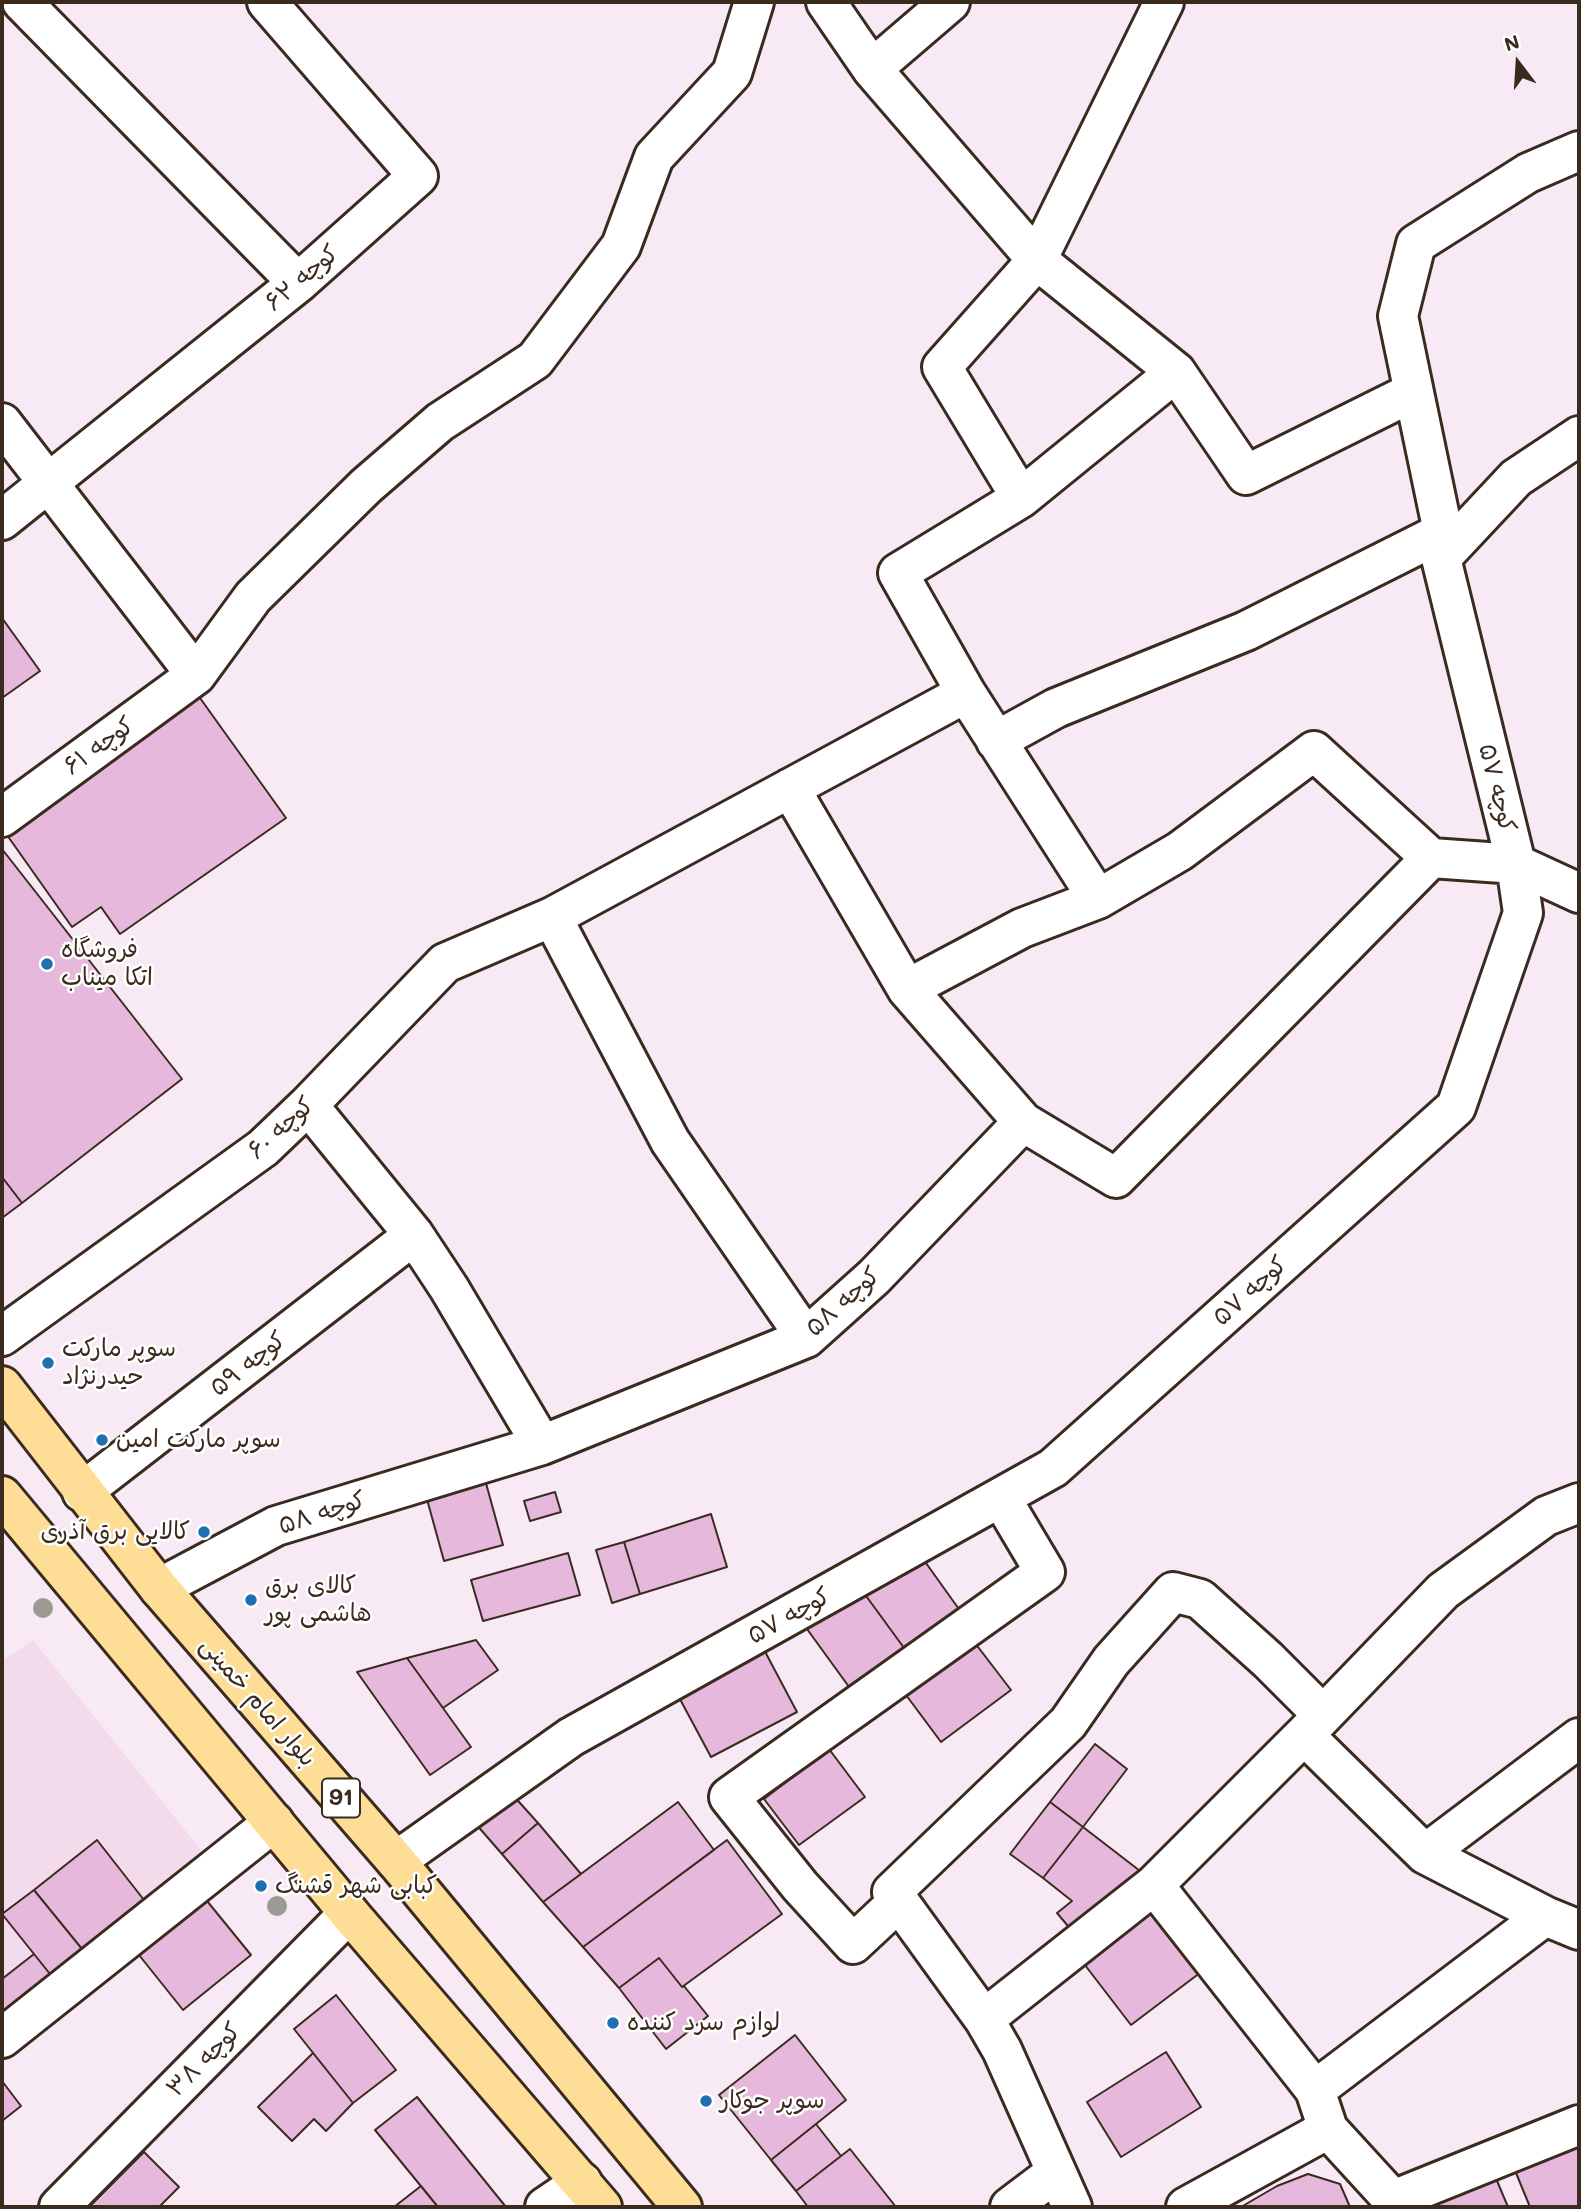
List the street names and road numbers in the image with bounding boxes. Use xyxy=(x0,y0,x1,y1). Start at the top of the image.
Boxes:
street label: کوچه ۶۲ xyxy=(259,239,345,317)
street label: کوچه ۶۱ xyxy=(58,711,140,781)
street label: کوچه ۵۷ xyxy=(1472,741,1522,835)
street label: کوچه ۶۰ xyxy=(242,1091,320,1165)
street label: کوچه ۵۷ xyxy=(1207,1250,1293,1332)
street label: کوچه ۵۸ xyxy=(800,1261,886,1343)
street label: کوچه ۵۹ xyxy=(204,1325,292,1403)
street label: کوچه ۵۸ xyxy=(275,1485,369,1541)
street label: کوچه ۵۷ xyxy=(743,1582,835,1650)
street label: بلوار امام خمینی xyxy=(194,1631,322,1773)
road number: 91 xyxy=(322,1778,360,1817)
street label: کوچه ۳۸ xyxy=(161,2017,247,2103)

